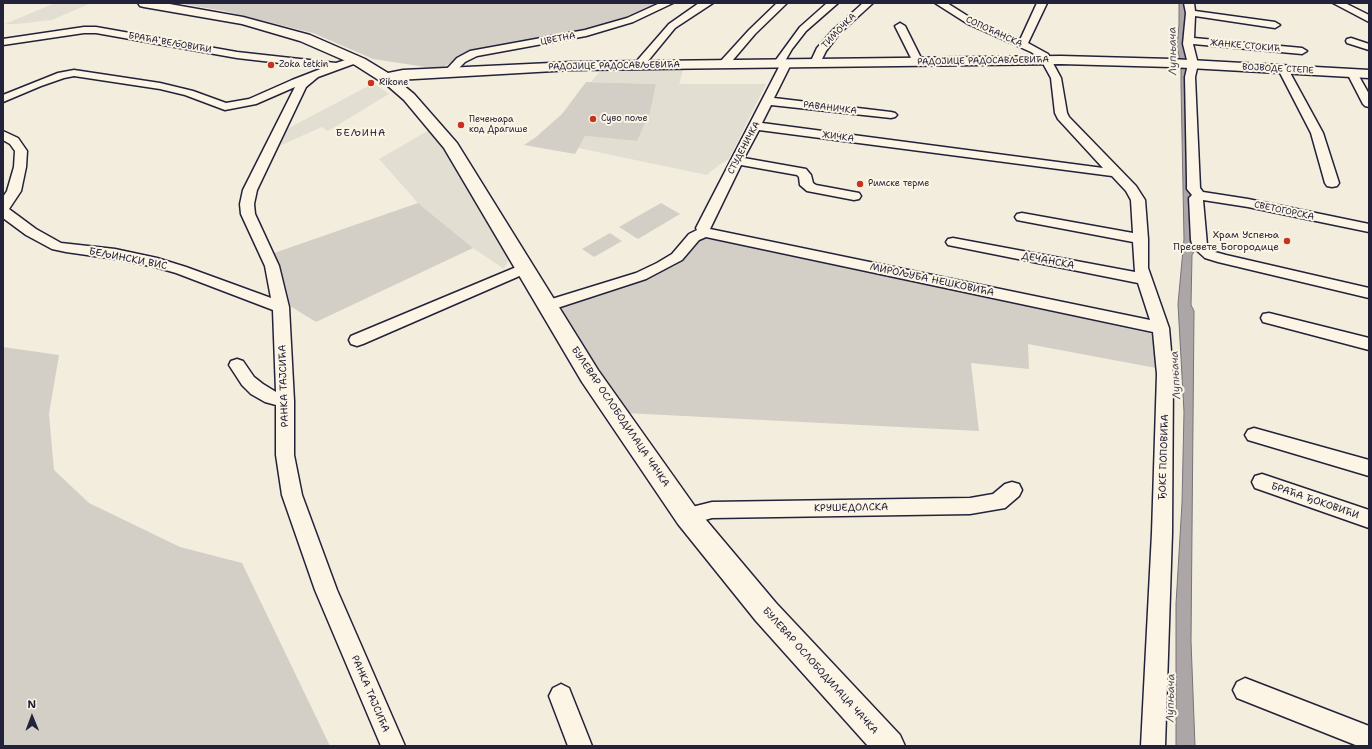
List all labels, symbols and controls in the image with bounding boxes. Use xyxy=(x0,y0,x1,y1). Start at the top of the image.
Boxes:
street label: ТИМОЧКА xyxy=(820,11,858,51)
street label: СОПОЋАНСКА xyxy=(964,14,1024,50)
water label: Лупњача xyxy=(1166,27,1180,75)
street label: БРАЋА ВЕЉОВИЋИ xyxy=(128,30,212,56)
street label: ЦВЕТНА xyxy=(540,30,576,48)
street label: ЖАНКЕ СТОКИЋ xyxy=(1209,38,1281,54)
street label: РАДОЈИЦЕ РАДОСАВЉЕВИЋА xyxy=(917,54,1049,68)
street label: РАДОЈИЦЕ РАДОСАВЉЕВИЋА xyxy=(548,59,680,73)
marker: Zoka tetkin xyxy=(266,60,276,70)
place label: Zoka tetkin xyxy=(279,60,328,70)
street label: ВОЈВОДЕ СТЕПЕ xyxy=(1242,62,1314,76)
marker: Rikone xyxy=(366,78,376,88)
place label: Rikone xyxy=(379,78,408,88)
street label: РАВАНИЧКА xyxy=(803,99,857,117)
marker: Суво поље xyxy=(588,114,598,124)
place label: Суво поље xyxy=(601,114,648,124)
place label: Печењара код Драгише xyxy=(469,115,528,136)
marker: Печењара код Драгише xyxy=(456,120,466,130)
street label: СТУДЕНИЧКА xyxy=(726,120,762,176)
district label: БЕЉИНА xyxy=(336,127,386,139)
street label: ЖИЧКА xyxy=(821,130,855,144)
marker: Римске терме xyxy=(855,179,865,189)
place label: Римске терме xyxy=(868,179,929,189)
street label: СВЕТОГОРСКА xyxy=(1253,199,1315,223)
place label: Храм Успења Пресвете Богородице xyxy=(1173,229,1279,252)
marker: Храм Успења Пресвете Богородице xyxy=(1282,236,1292,246)
street label: БЕЉИНСКИ ВИС xyxy=(88,246,168,272)
street label: ДЕЧАНСКА xyxy=(1021,250,1075,272)
street label: МИРОЉУБА НЕШКОВИЋА xyxy=(869,261,995,299)
street label: БУЛЕВАР ОСЛОБОДИЛАЦА ЧАЧКА xyxy=(568,344,672,490)
street label: РАНКА ТАЈСИЋА xyxy=(277,345,291,427)
water label: Лупњача xyxy=(1168,350,1184,400)
street label: ЂОКЕ ПОПОВИЋА xyxy=(1157,414,1171,500)
street label: БРАЋА ЂОКОВИЋИ xyxy=(1269,480,1361,522)
street label: КРУШЕДОЛСКА xyxy=(814,501,888,515)
street label: БУЛЕВАР ОСЛОБОДИЛАЦА ЧАЧКА xyxy=(760,605,880,737)
street label: РАНКА ТАЈСИЋА xyxy=(348,654,392,734)
water label: Лупњача xyxy=(1164,674,1178,722)
north arrow xyxy=(12,697,52,737)
text: N xyxy=(27,697,36,712)

